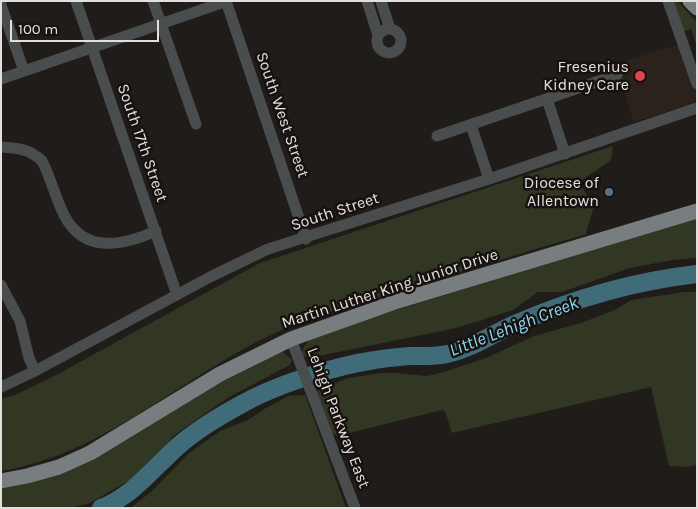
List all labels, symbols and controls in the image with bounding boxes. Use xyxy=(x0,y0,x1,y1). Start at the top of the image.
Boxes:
scale bar xyxy=(12,10,161,42)
text: 100 m xyxy=(18,20,58,38)
street label: South West Street xyxy=(251,50,313,180)
place label: Fresenius Kidney Care xyxy=(543,57,629,95)
marker: Fresenius Kidney Care xyxy=(633,69,647,83)
street label: South 17th Street xyxy=(113,81,171,205)
place label: Diocese of Allentown xyxy=(524,173,599,211)
marker: Diocese of Allentown xyxy=(603,186,615,198)
street label: South Street xyxy=(289,189,381,235)
street label: Martin Luther King Junior Drive xyxy=(279,245,501,333)
water label: Little Lehigh Creek xyxy=(446,292,582,362)
street label: Lehigh Parkway East xyxy=(302,345,374,491)

